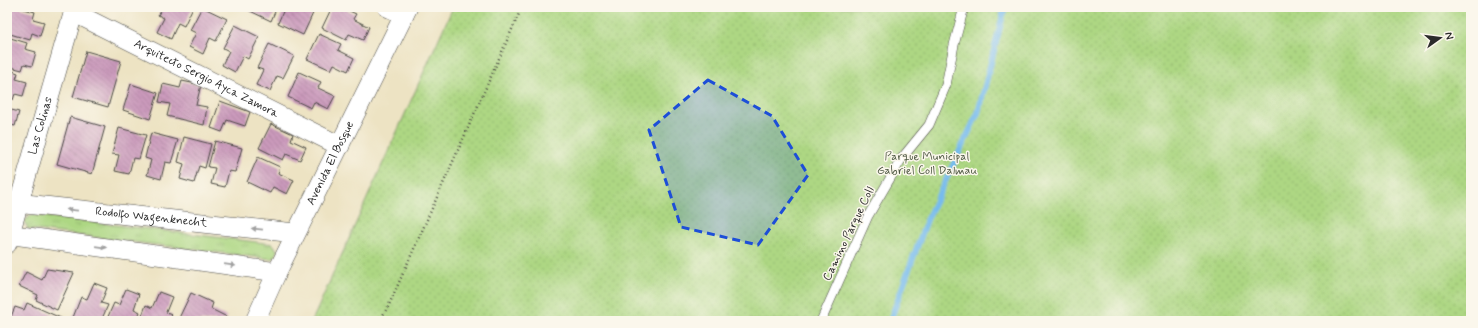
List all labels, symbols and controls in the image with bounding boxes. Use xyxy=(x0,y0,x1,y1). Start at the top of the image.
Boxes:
north arrow xyxy=(1420,18,1460,58)
text: N xyxy=(1441,31,1456,41)
street label: Arquitecto Sergio Ayca Zamora xyxy=(131,36,282,122)
street label: Las Colinas xyxy=(25,95,57,157)
street label: Avenida El Bosque xyxy=(303,119,358,208)
park label: Parque Municipal Gabriel Coll Dalmau xyxy=(877,149,977,179)
street label: Camino Parque Coll xyxy=(819,184,879,284)
street label: Rodolfo Wagenknecht xyxy=(94,204,208,231)
one-way arrow xyxy=(66,206,78,213)
one-way arrow xyxy=(251,226,263,233)
one-way arrow xyxy=(95,244,107,250)
one-way arrow xyxy=(224,262,236,268)

